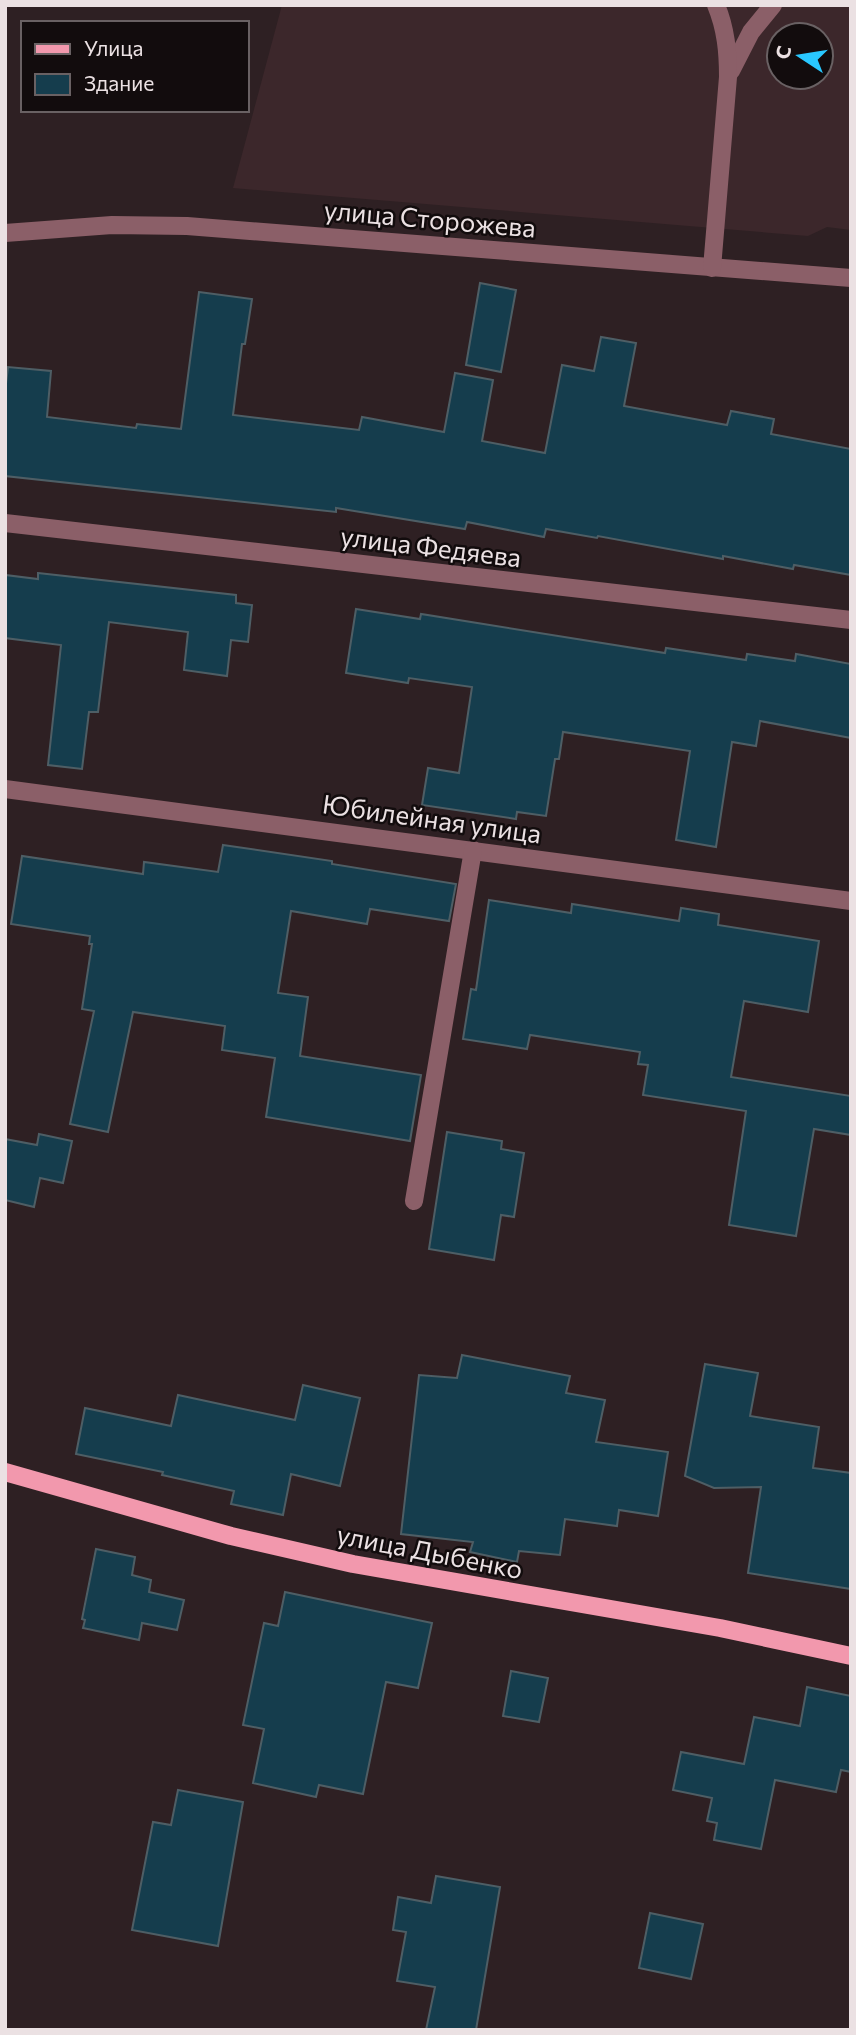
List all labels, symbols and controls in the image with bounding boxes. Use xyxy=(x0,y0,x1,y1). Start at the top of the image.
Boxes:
legend xyxy=(21,21,248,112)
north arrow xyxy=(765,21,835,91)
text: Улица xyxy=(84,35,143,60)
text: С xyxy=(770,44,795,61)
text: Здание xyxy=(84,70,154,95)
street label: улица Сторожева xyxy=(323,193,537,243)
street label: улица Федяева xyxy=(339,520,523,572)
street label: Юбилейная улица xyxy=(321,787,543,849)
street label: улица Дыбенко xyxy=(335,1518,525,1584)

